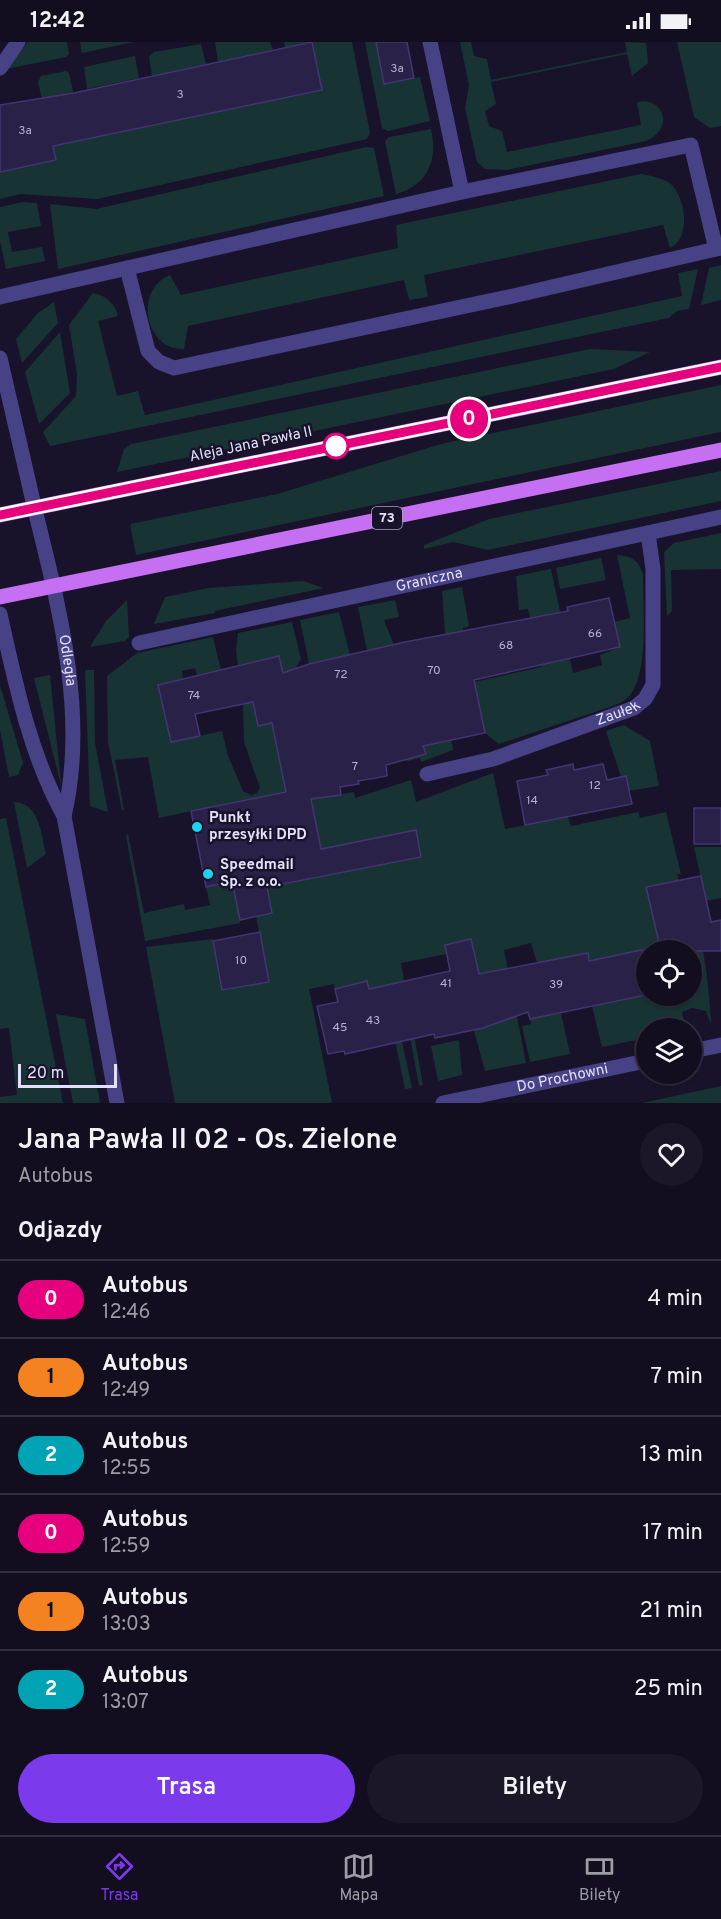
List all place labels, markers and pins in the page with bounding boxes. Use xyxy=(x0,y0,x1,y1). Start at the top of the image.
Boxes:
unlabelled marker xyxy=(323,433,349,459)
place label: Punkt przesyłki DPD xyxy=(209,809,307,845)
marker: Punkt przesyłki DPD xyxy=(190,820,204,834)
place label: Speedmail Sp. z o.o. xyxy=(220,856,294,892)
marker: Speedmail Sp. z o.o. xyxy=(201,867,215,881)

